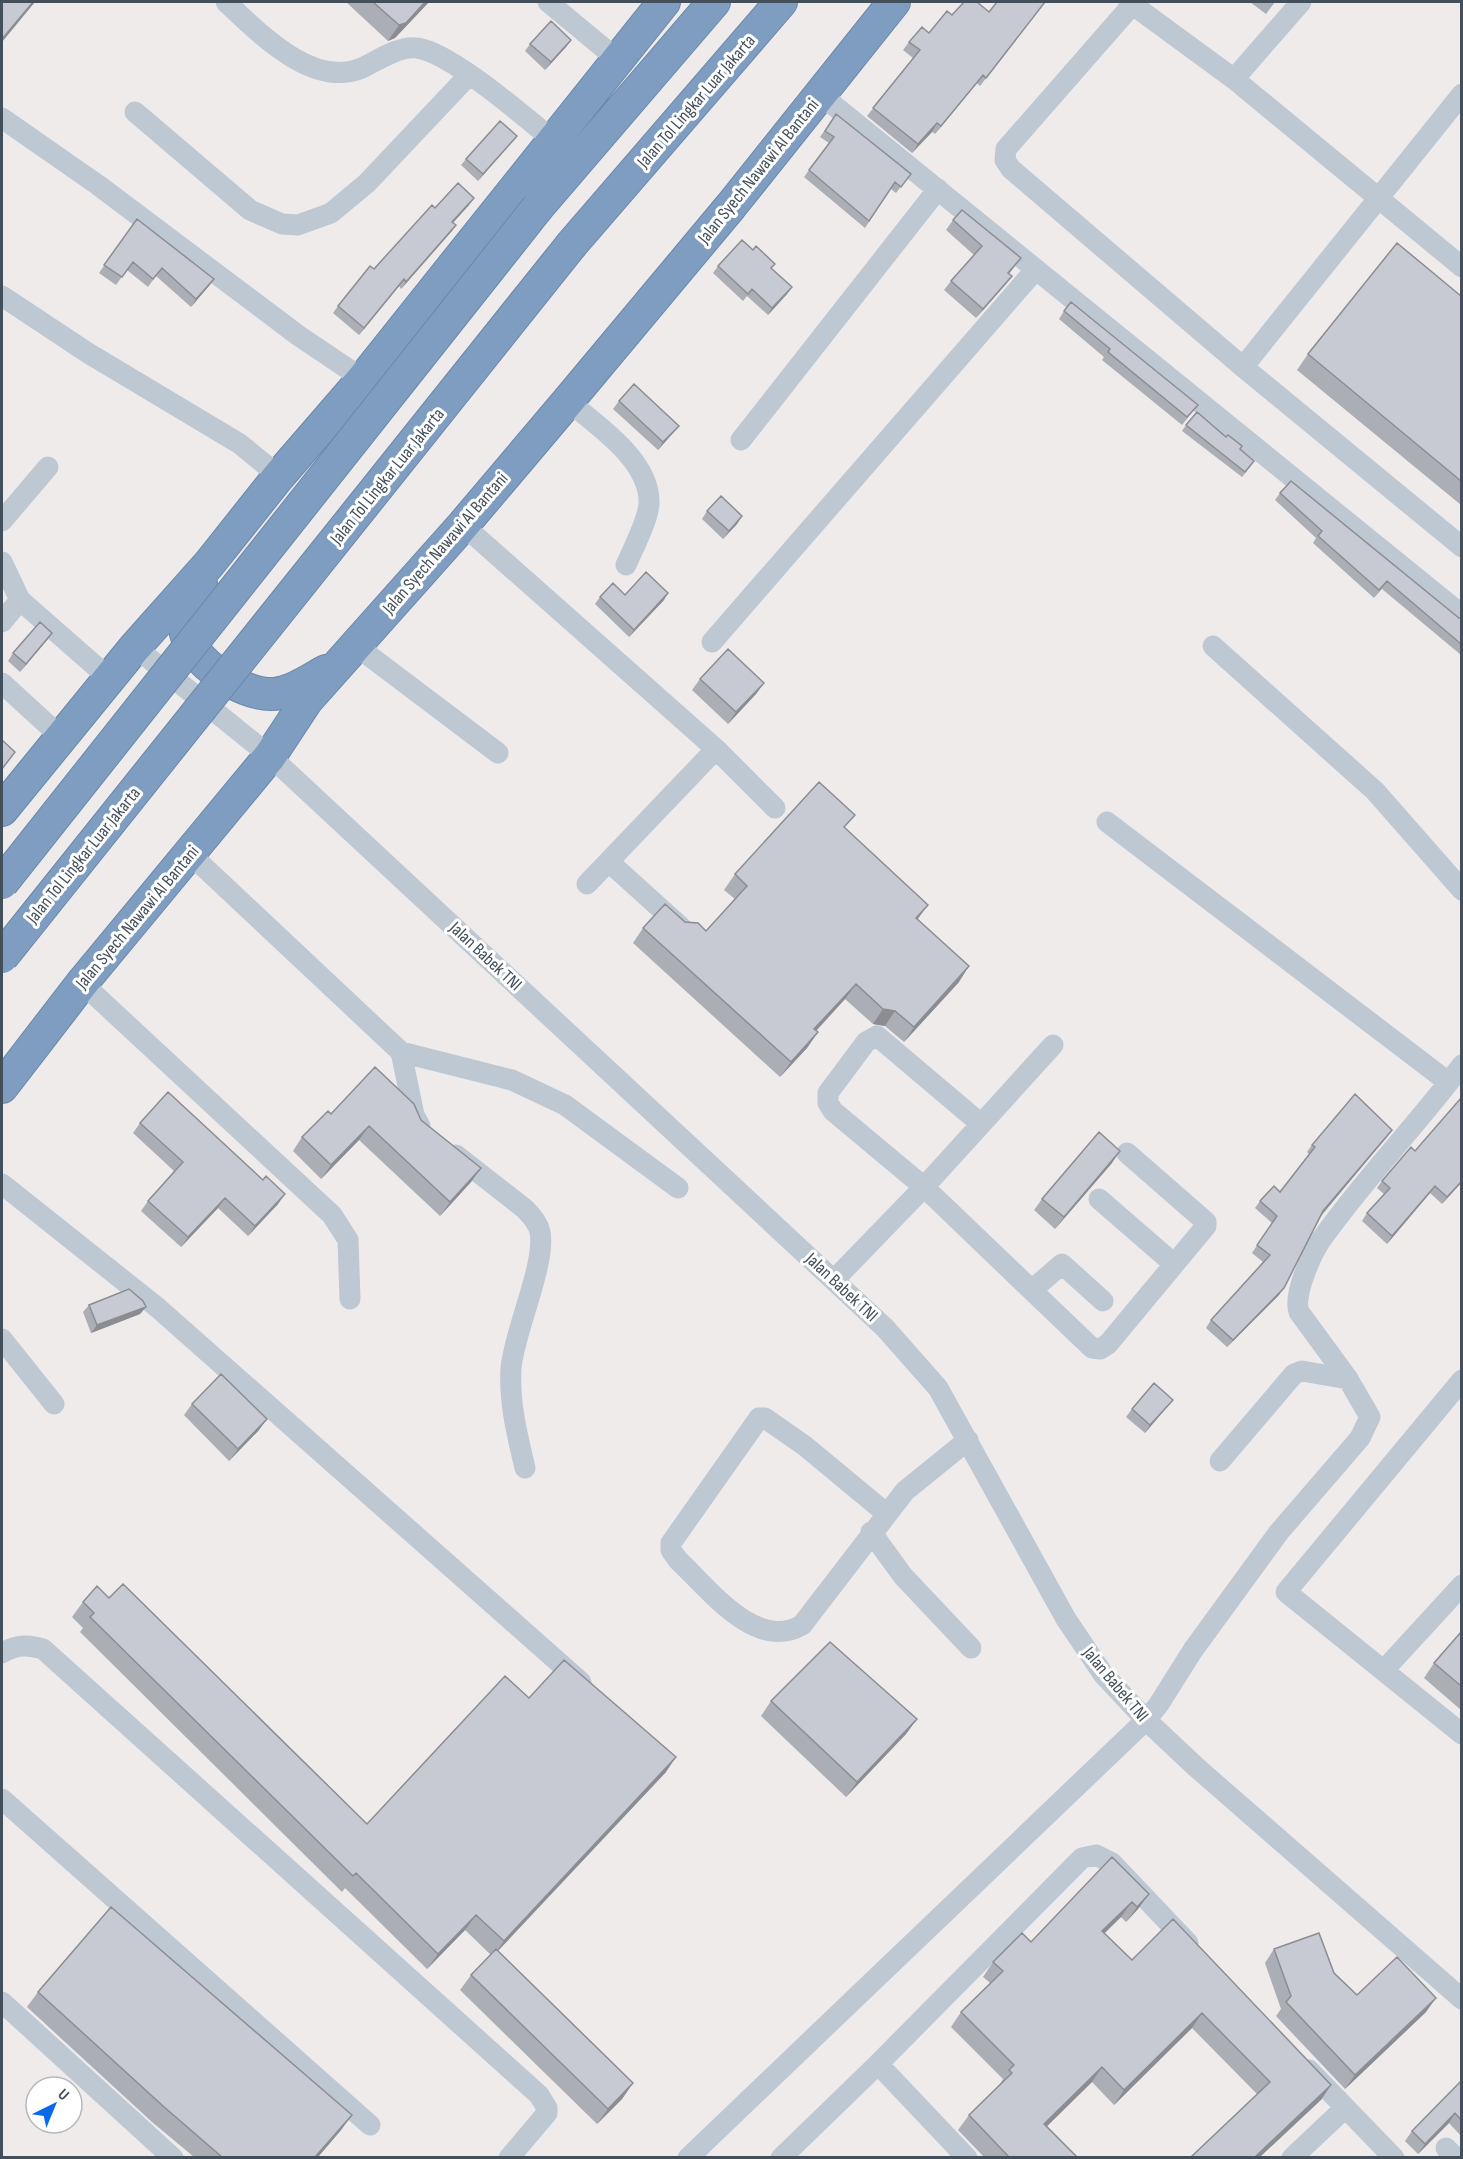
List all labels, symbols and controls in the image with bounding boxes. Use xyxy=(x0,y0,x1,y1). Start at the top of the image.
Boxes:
street label: Jalan Tol Lingkar Luar Jakarta xyxy=(632,31,760,173)
street label: Jalan Syech Nawawi Al Bantani xyxy=(693,95,823,249)
street label: Jalan Tol Lingkar Luar Jakarta xyxy=(325,404,449,549)
street label: Jalan Syech Nawawi Al Bantani xyxy=(378,468,512,619)
street label: Jalan Tol Lingkar Luar Jakarta xyxy=(21,783,145,928)
street label: Jalan Syech Nawawi Al Bantani xyxy=(71,842,203,994)
street label: Jalan Babek TNI xyxy=(444,917,526,995)
street label: Jalan Babek TNI xyxy=(800,1248,882,1326)
street label: Jalan Babek TNI xyxy=(1078,1642,1153,1726)
north arrow xyxy=(24,2075,84,2135)
text: U xyxy=(54,2085,73,2105)

